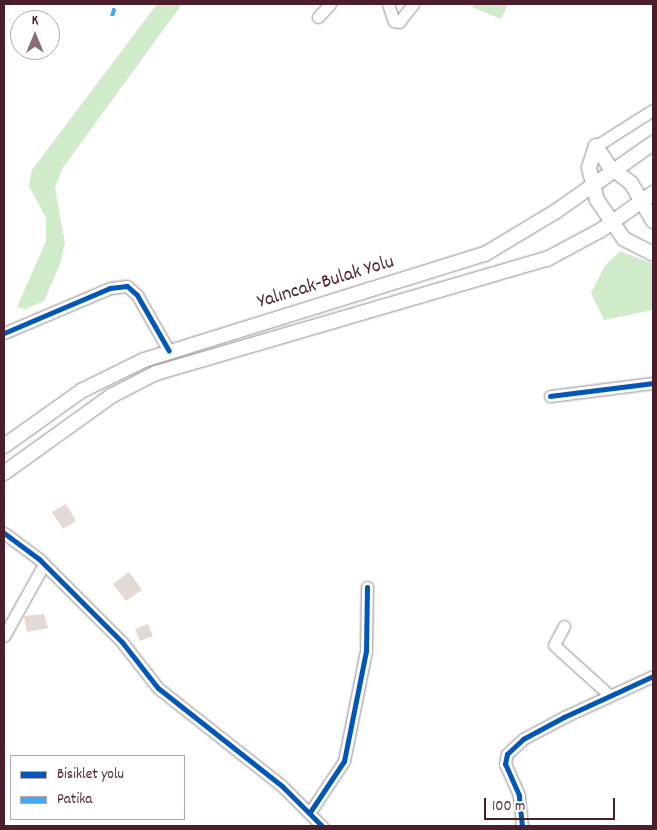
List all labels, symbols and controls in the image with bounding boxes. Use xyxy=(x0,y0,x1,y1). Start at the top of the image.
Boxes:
north arrow xyxy=(10,10,60,60)
text: K xyxy=(32,11,38,31)
street label: Yalıncak-Bulak Yolu xyxy=(255,251,397,315)
legend xyxy=(10,755,185,820)
text: Bisiklet yolu xyxy=(57,764,124,786)
scale bar xyxy=(487,788,618,820)
text: Patika xyxy=(57,789,92,811)
text: 100 m xyxy=(492,796,525,818)

